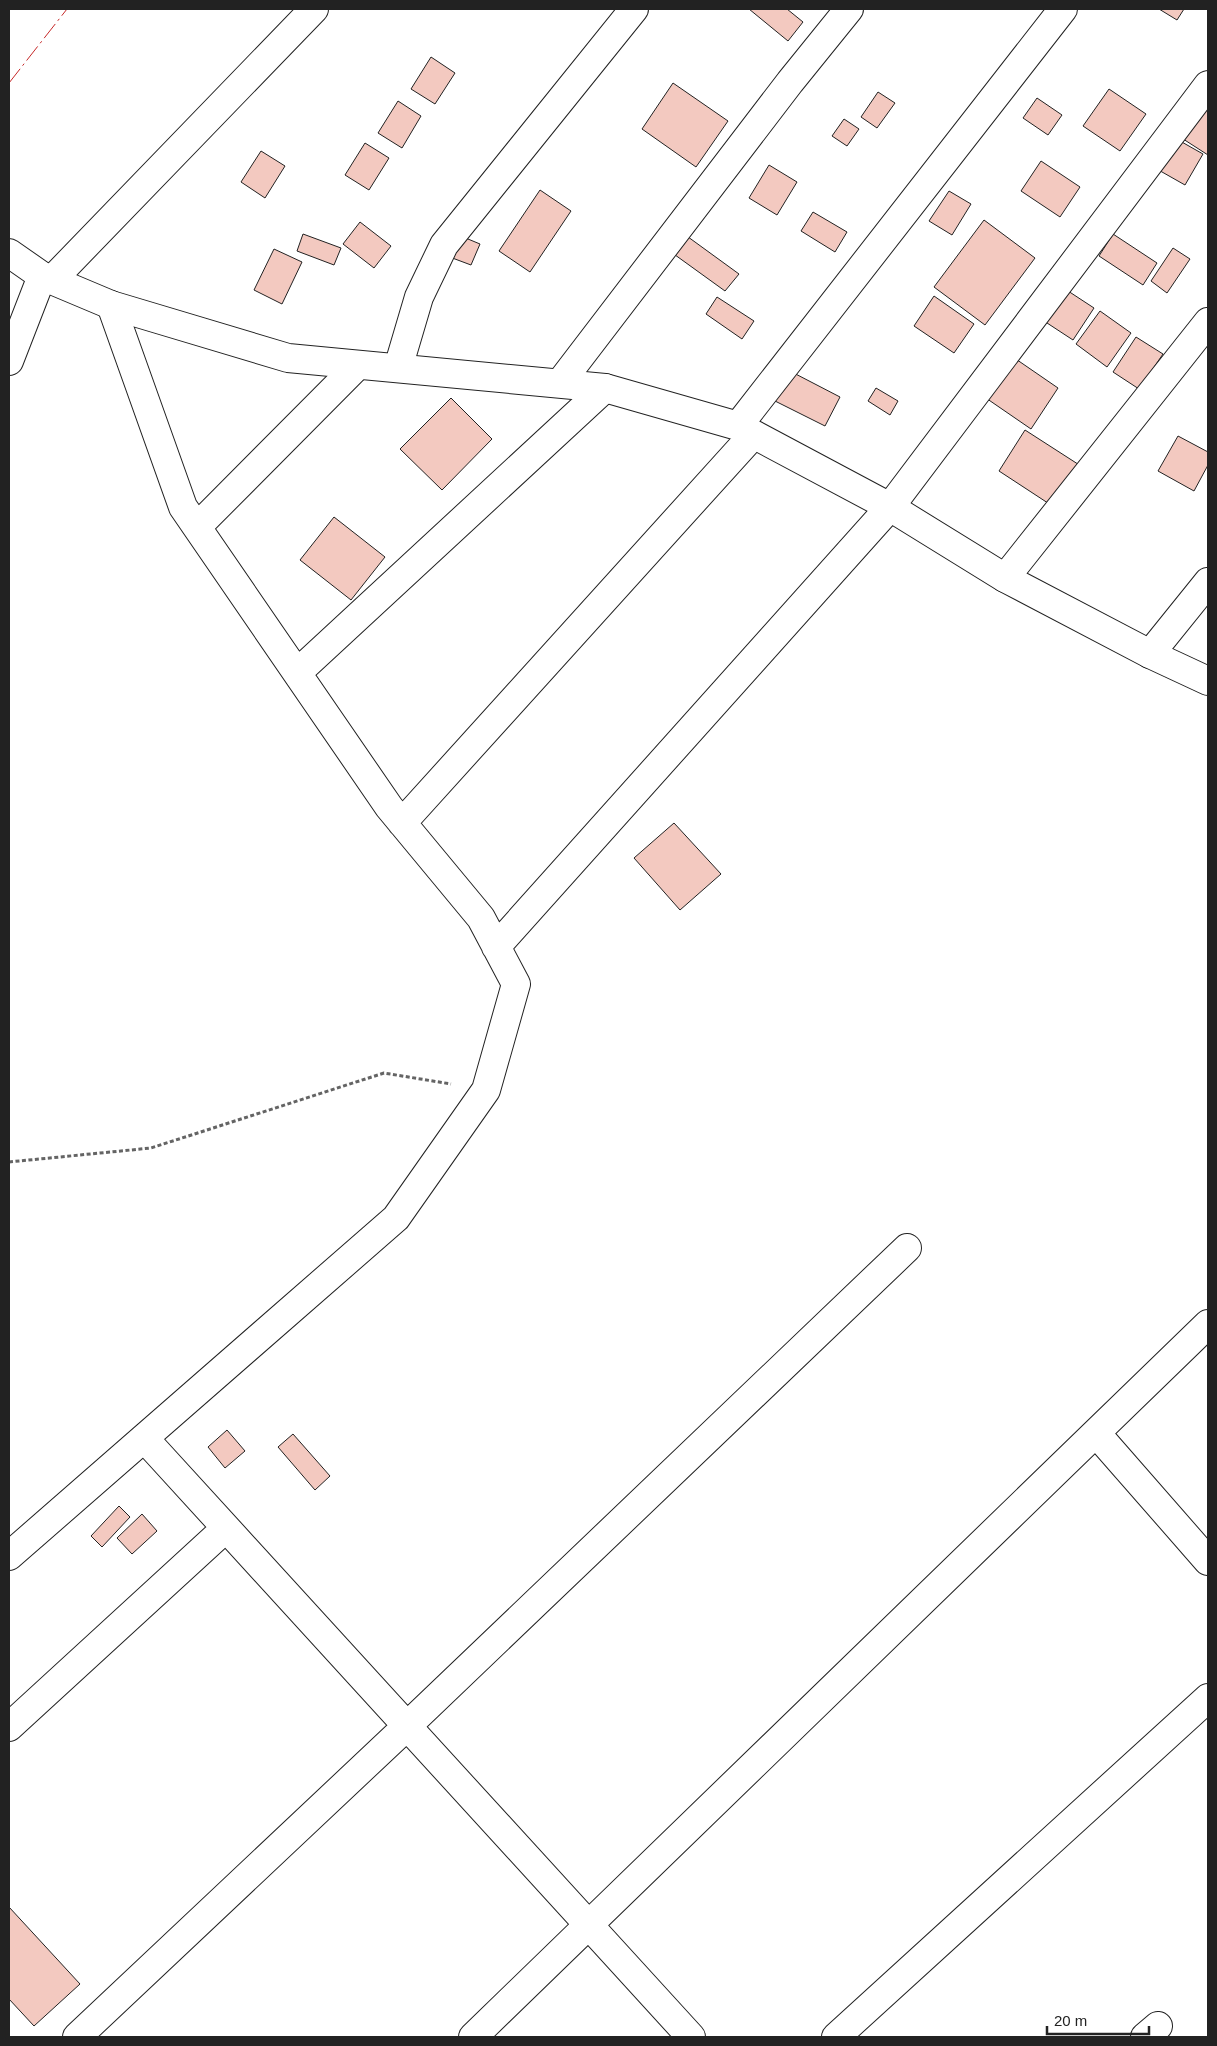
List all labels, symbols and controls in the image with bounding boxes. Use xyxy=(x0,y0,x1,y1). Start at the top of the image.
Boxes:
scale bar xyxy=(1047,2004,1150,2036)
text: 20 m xyxy=(1054,2012,1087,2029)

